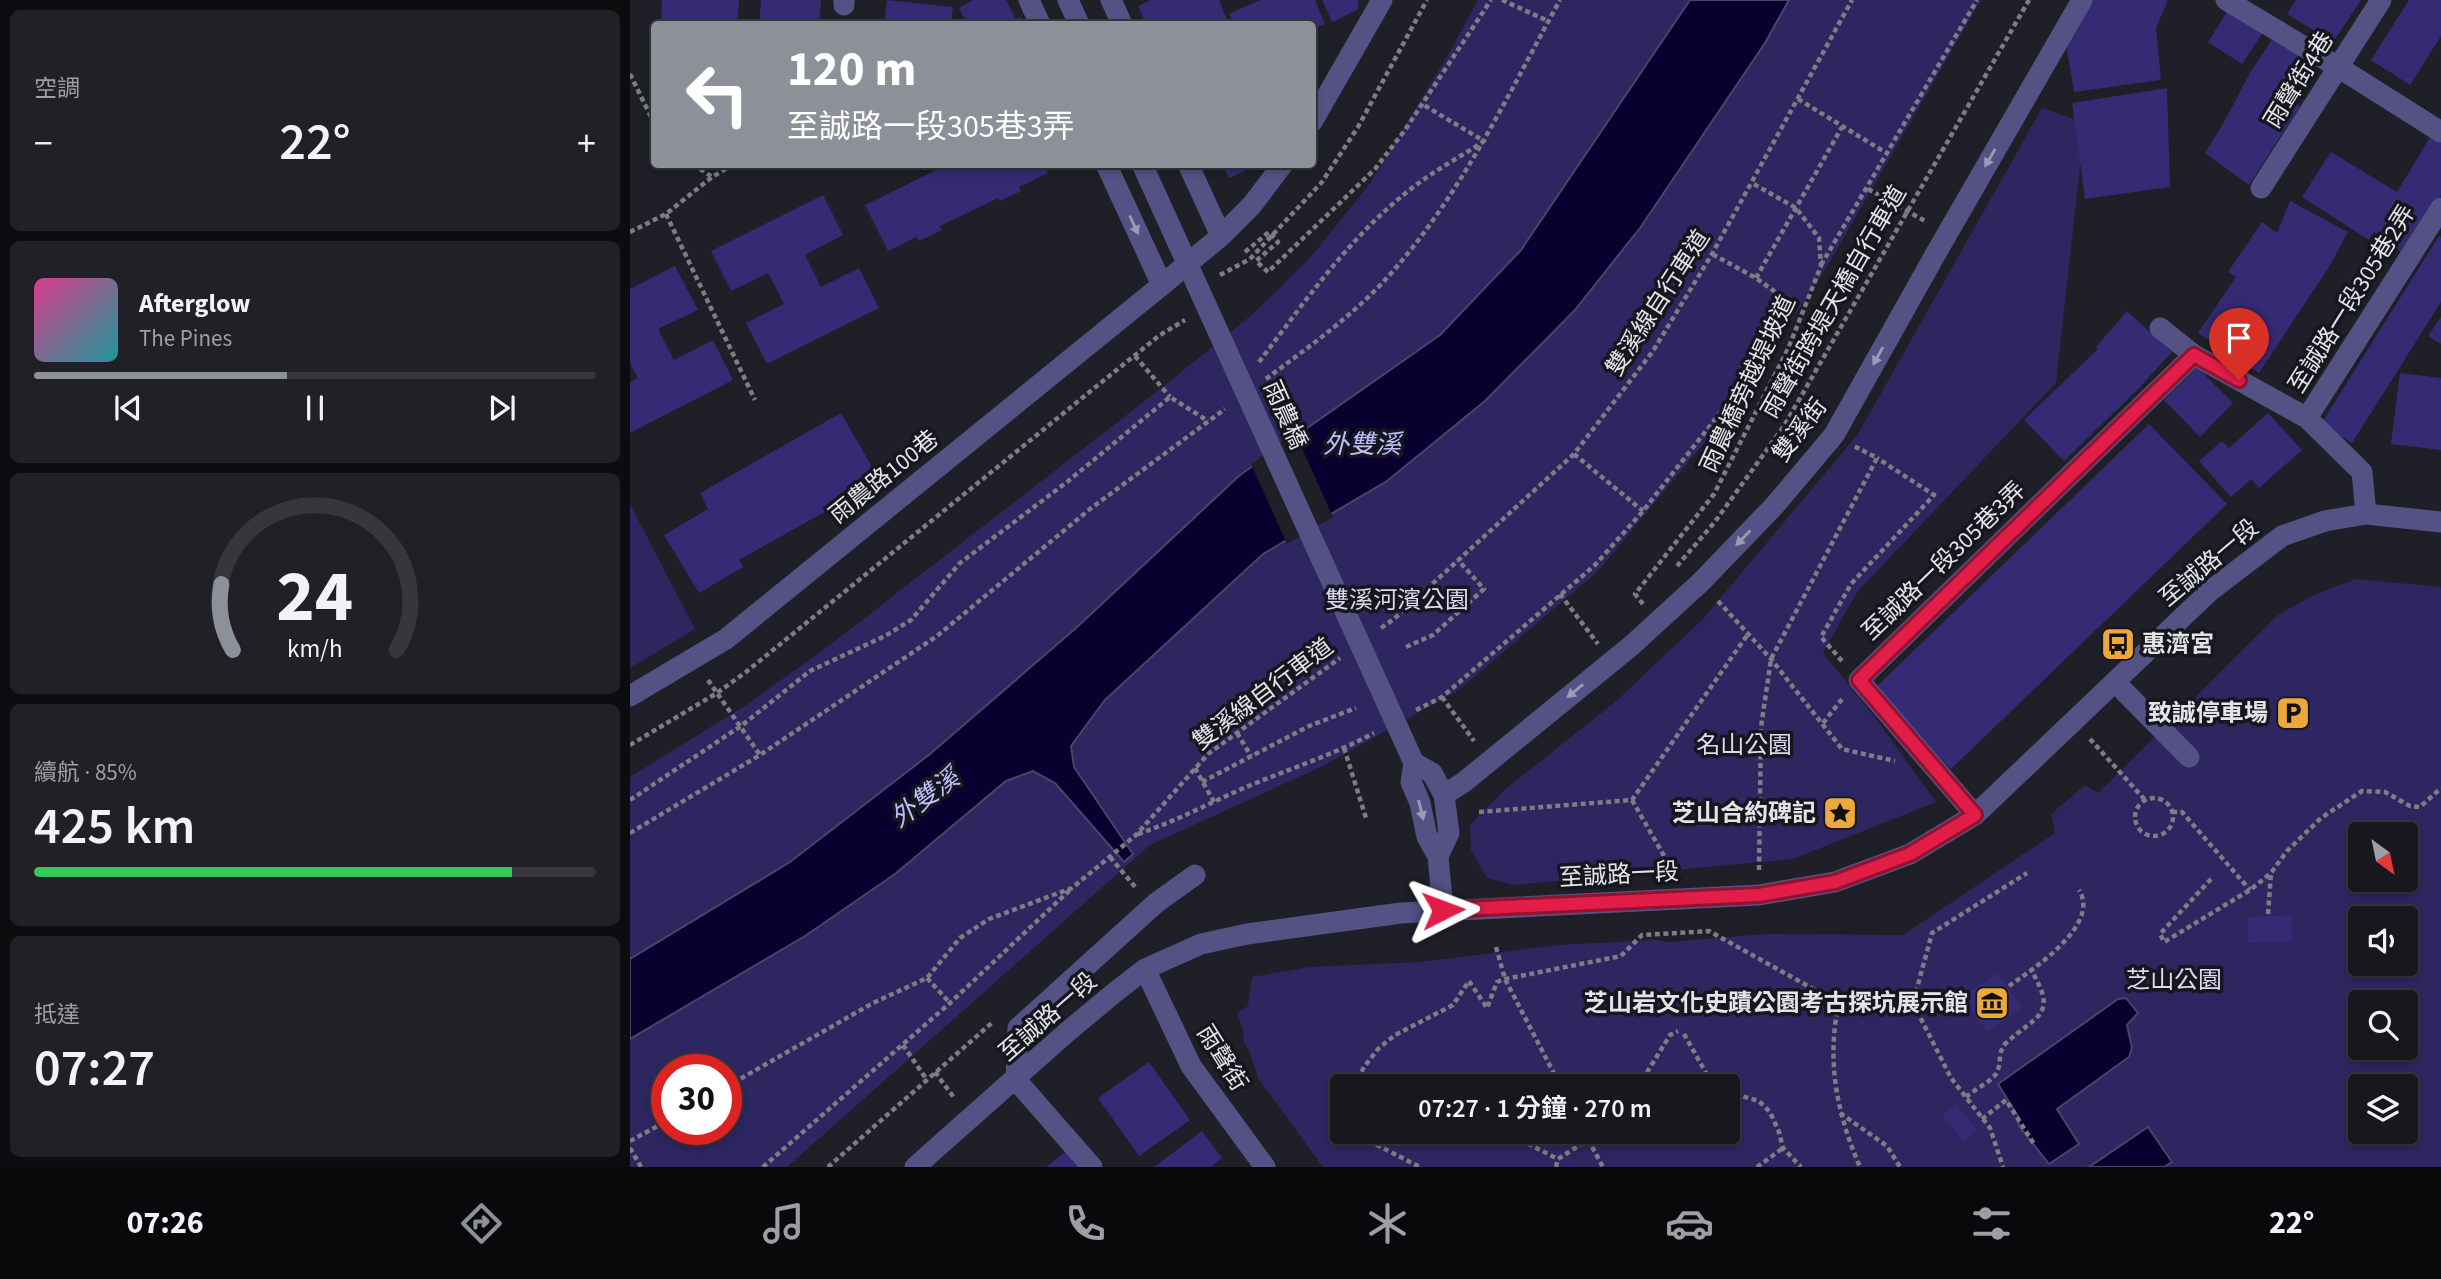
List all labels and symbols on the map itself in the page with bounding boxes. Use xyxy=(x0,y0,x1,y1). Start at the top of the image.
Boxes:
street label: 雨聲街4巷 xyxy=(2256,25,2342,135)
one-way arrow xyxy=(1984,149,1997,168)
street label: 雨聲街跨堤天橋自行車道 xyxy=(1753,179,1915,425)
street label: 至誠路一段305巷2弄 xyxy=(2280,198,2424,400)
one-way arrow xyxy=(1128,215,1140,235)
street label: 雙溪線自行車道 xyxy=(1598,223,1718,383)
street label: 雨農橋旁越堤坡道 xyxy=(1692,290,1804,478)
pin xyxy=(2209,308,2269,380)
one-way arrow xyxy=(1872,347,1884,366)
street label: 雨農橋 xyxy=(1254,375,1316,455)
street label: 雙溪街 xyxy=(1764,391,1836,469)
street label: 雨農路100巷 xyxy=(822,422,946,532)
water label: 外雙溪 xyxy=(1323,426,1405,463)
street label: 至誠路一段305巷3弄 xyxy=(1854,473,2034,649)
street label: 至誠路一段 xyxy=(2152,511,2266,615)
one-way arrow xyxy=(1736,529,1752,546)
park label: 雙溪河濱公園 xyxy=(1325,583,1469,618)
bus stop icon: 惠濟宮 xyxy=(2099,625,2137,663)
place label: 惠濟宮 xyxy=(2142,627,2214,662)
street label: 雙溪線自行車道 xyxy=(1185,629,1341,759)
one-way arrow xyxy=(1567,683,1584,698)
parking icon: 致誠停車場 xyxy=(2274,694,2312,732)
place label: 致誠停車場 xyxy=(2148,696,2268,731)
park label: 名山公園 xyxy=(1696,728,1792,763)
water label: 外雙溪 xyxy=(883,757,970,836)
place icon: 芝山合約碑記 xyxy=(1821,794,1859,832)
place label: 芝山合約碑記 xyxy=(1672,796,1816,831)
one-way arrow xyxy=(1416,800,1427,822)
north arrow xyxy=(2348,822,2418,892)
street label: 至誠路一段 xyxy=(1558,854,1680,896)
position arrow xyxy=(1406,873,1480,947)
park label: 芝山公園 xyxy=(2126,963,2222,998)
street label: 至誠路一段 xyxy=(991,964,1105,1070)
museum icon: 芝山岩文化史蹟公園考古探坑展示館 xyxy=(1973,984,2011,1022)
place label: 芝山岩文化史蹟公園考古探坑展示館 xyxy=(1584,986,1968,1021)
street label: 雨聲街 xyxy=(1188,1018,1256,1098)
speed limit sign: 30 xyxy=(651,1054,742,1145)

